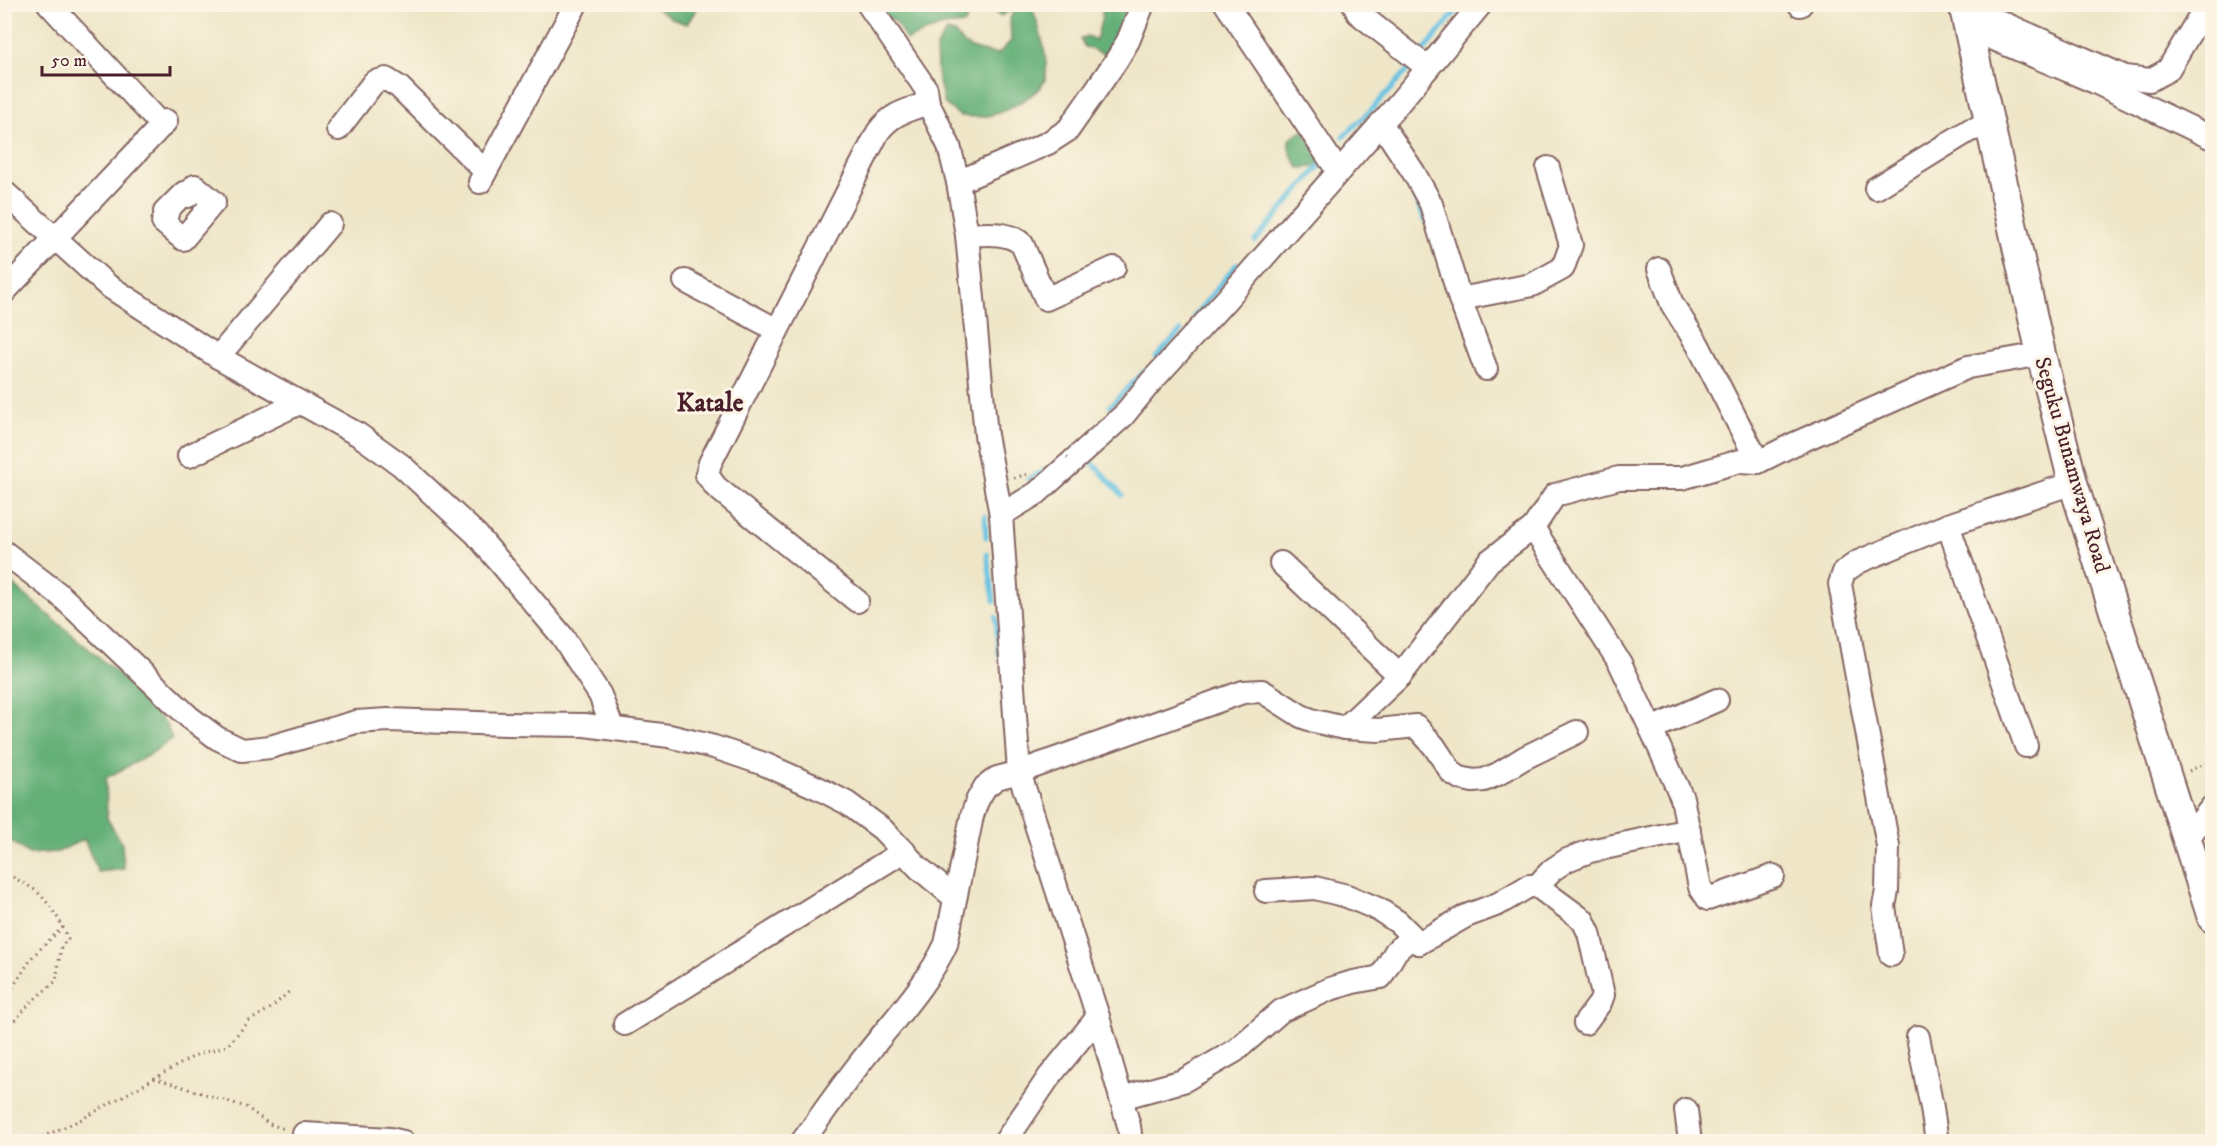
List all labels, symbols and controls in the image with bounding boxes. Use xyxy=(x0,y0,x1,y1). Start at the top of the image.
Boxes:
scale bar xyxy=(42,39,170,77)
text: 50 m xyxy=(51,50,87,72)
street label: Seguku Bunamwaya Road xyxy=(2028,354,2116,576)
district label: Katale xyxy=(676,387,744,420)

